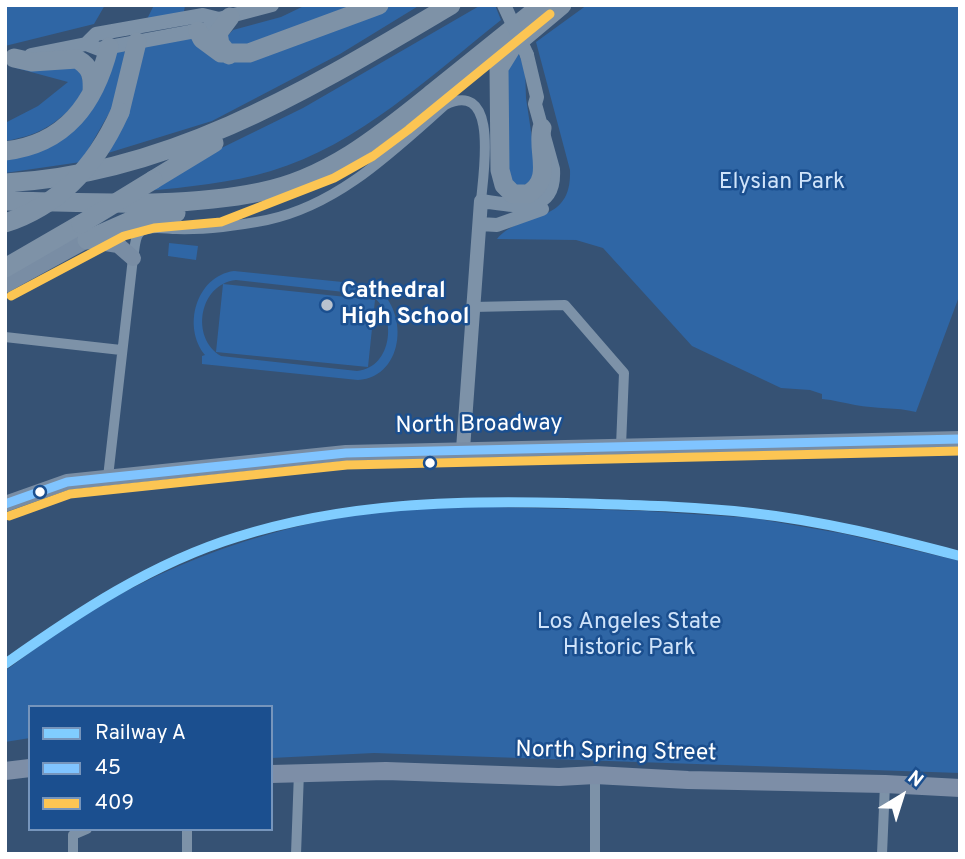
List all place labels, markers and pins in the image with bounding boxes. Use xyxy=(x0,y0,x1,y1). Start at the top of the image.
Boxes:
place label: Cathedral High School xyxy=(341,278,470,332)
marker: Cathedral High School xyxy=(319,297,335,313)
unlabelled marker xyxy=(423,456,437,470)
unlabelled marker xyxy=(33,485,47,499)

